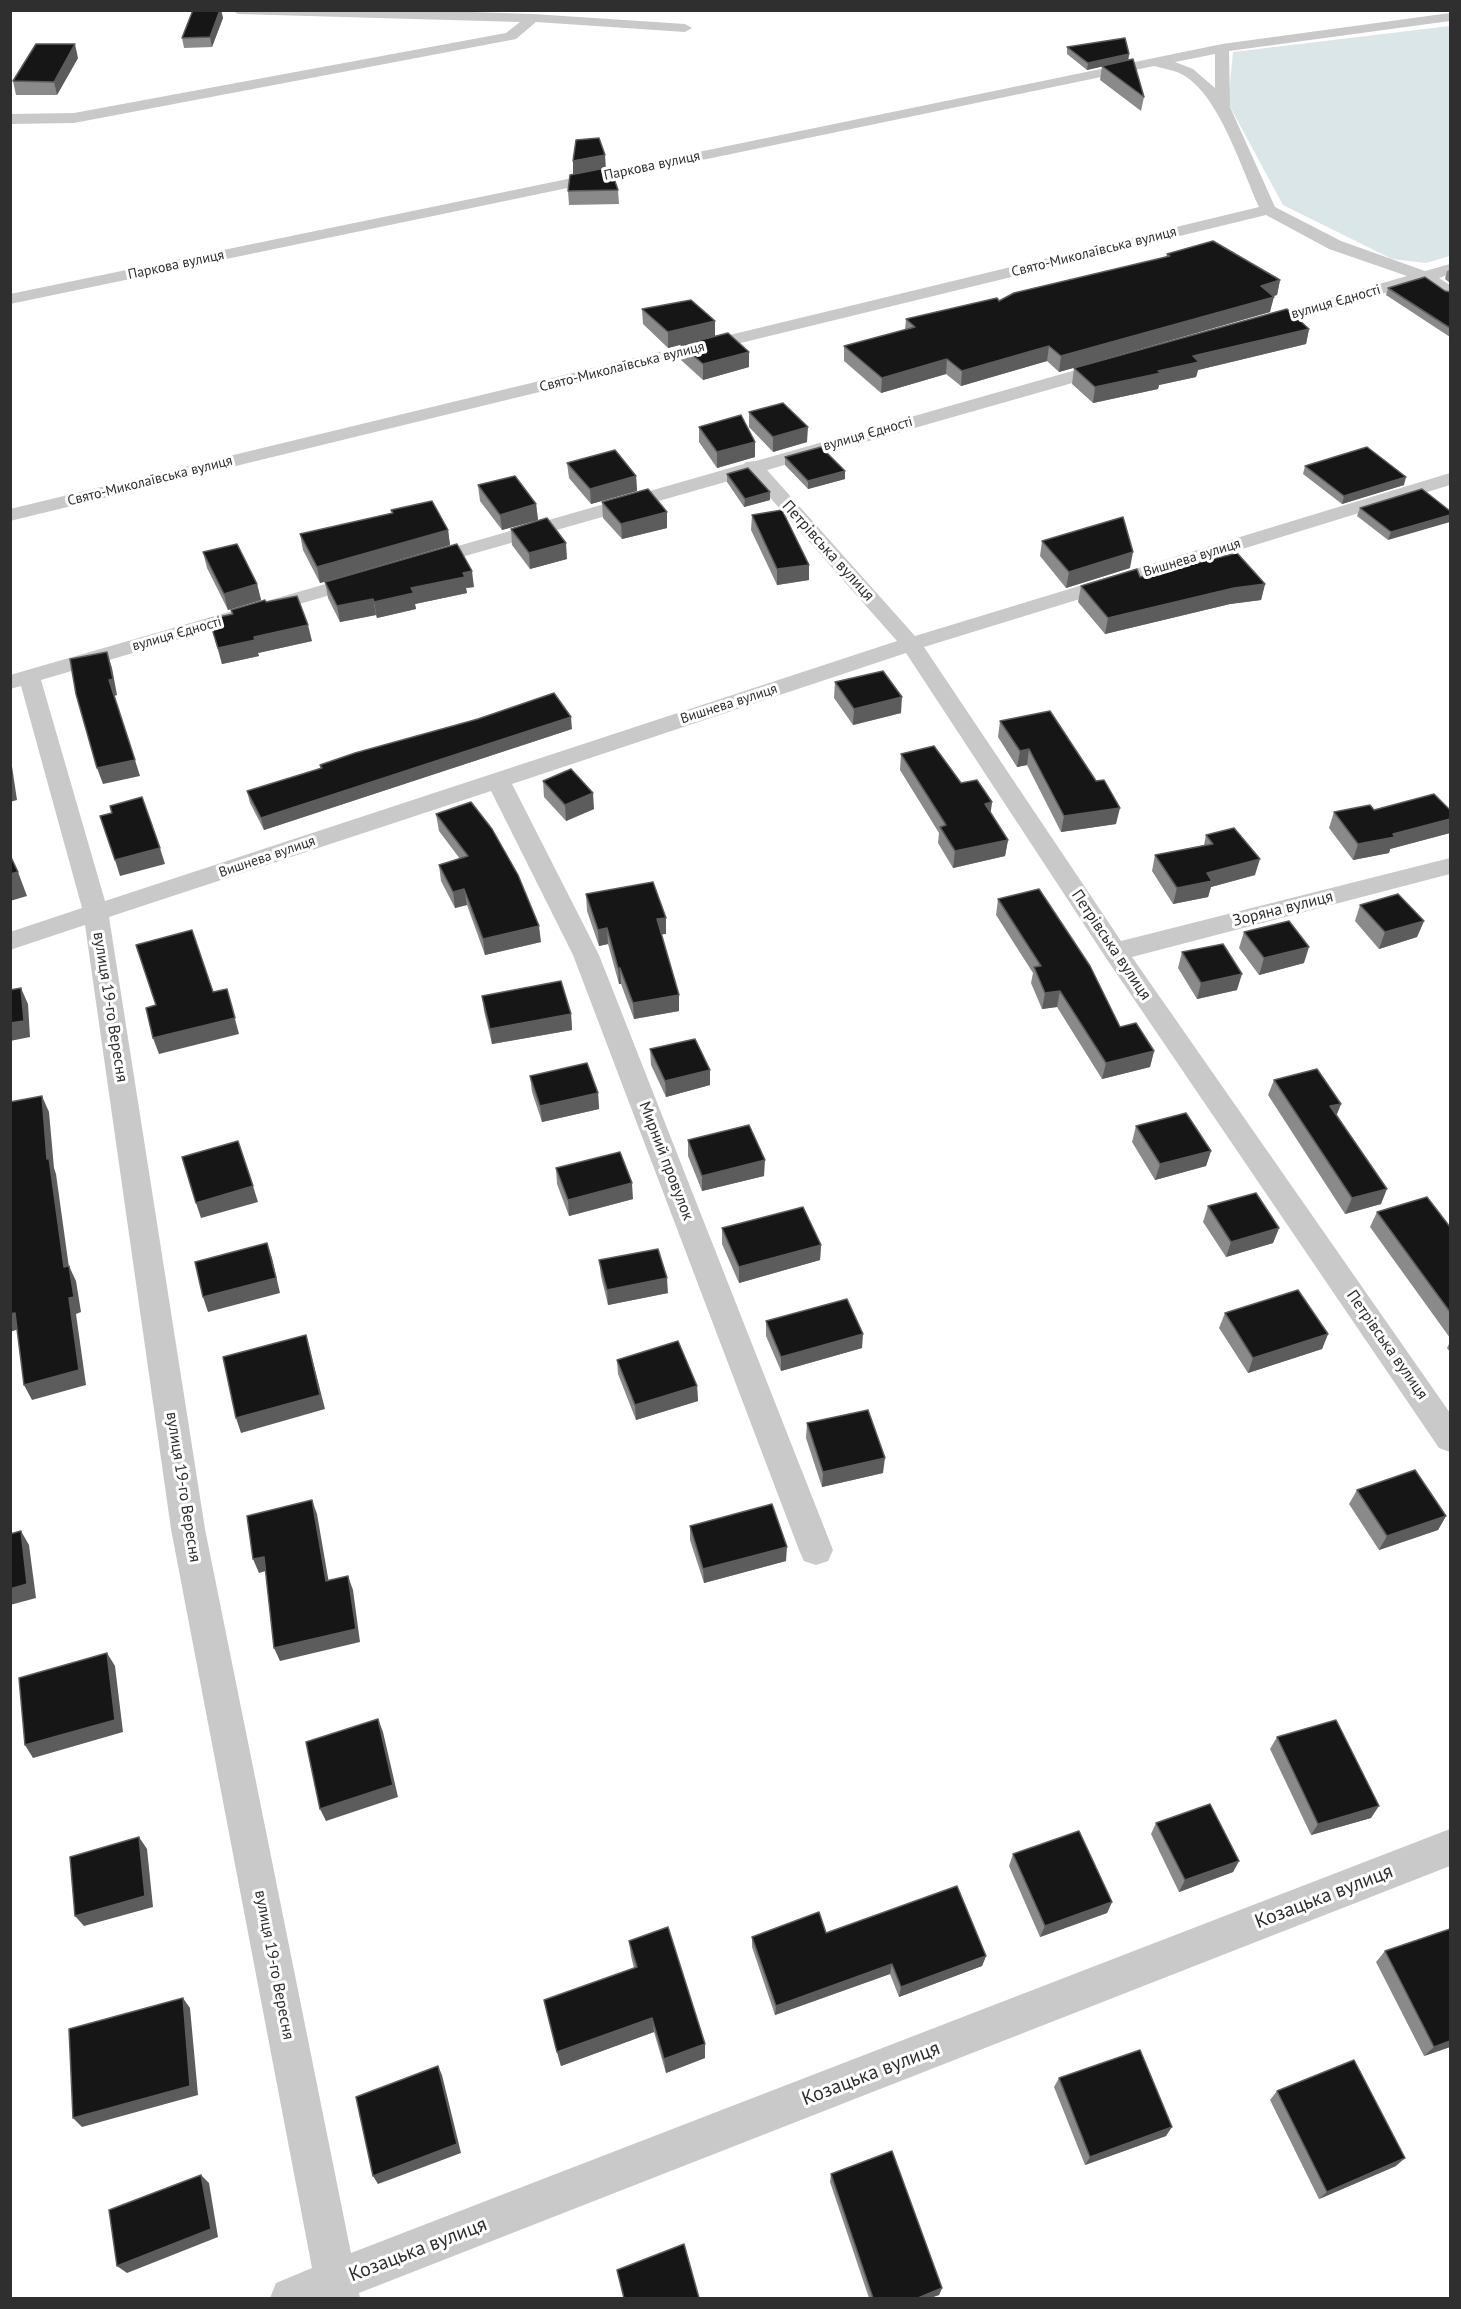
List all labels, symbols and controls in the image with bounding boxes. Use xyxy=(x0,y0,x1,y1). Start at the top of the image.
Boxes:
street label: Паркова вулиця xyxy=(602,148,702,184)
street label: Свято-Миколаївська вулиця xyxy=(1010,223,1178,281)
street label: Паркова вулиця xyxy=(126,247,226,283)
street label: вулиця Єдності xyxy=(1289,281,1383,323)
street label: Свято-Миколаївська вулиця xyxy=(538,338,706,396)
street label: вулиця Єдності xyxy=(821,413,915,455)
street label: Свято-Миколаївська вулиця xyxy=(66,452,234,510)
street label: Петрівська вулиця xyxy=(778,497,878,605)
street label: Вишнева вулиця xyxy=(1141,535,1243,581)
street label: вулиця Єдності xyxy=(130,613,224,655)
street label: Вишнева вулиця xyxy=(678,680,780,728)
street label: Вишнева вулиця xyxy=(217,833,317,881)
street label: Петрівська вулиця xyxy=(1067,886,1155,1004)
street label: Зоряна вулиця xyxy=(1231,887,1335,931)
street label: вулиця 19-го Вересня xyxy=(89,930,131,1084)
street label: Мирний провулок xyxy=(635,1099,697,1223)
street label: Петрівська вулиця xyxy=(1342,1287,1432,1403)
street label: вулиця 19-го Вересня xyxy=(162,1410,204,1564)
street label: Козацька вулиця xyxy=(1252,1860,1396,1934)
street label: вулиця 19-го Вересня xyxy=(250,1889,298,2041)
street label: Козацька вулиця xyxy=(799,2037,943,2111)
street label: Козацька вулиця xyxy=(346,2213,490,2287)

